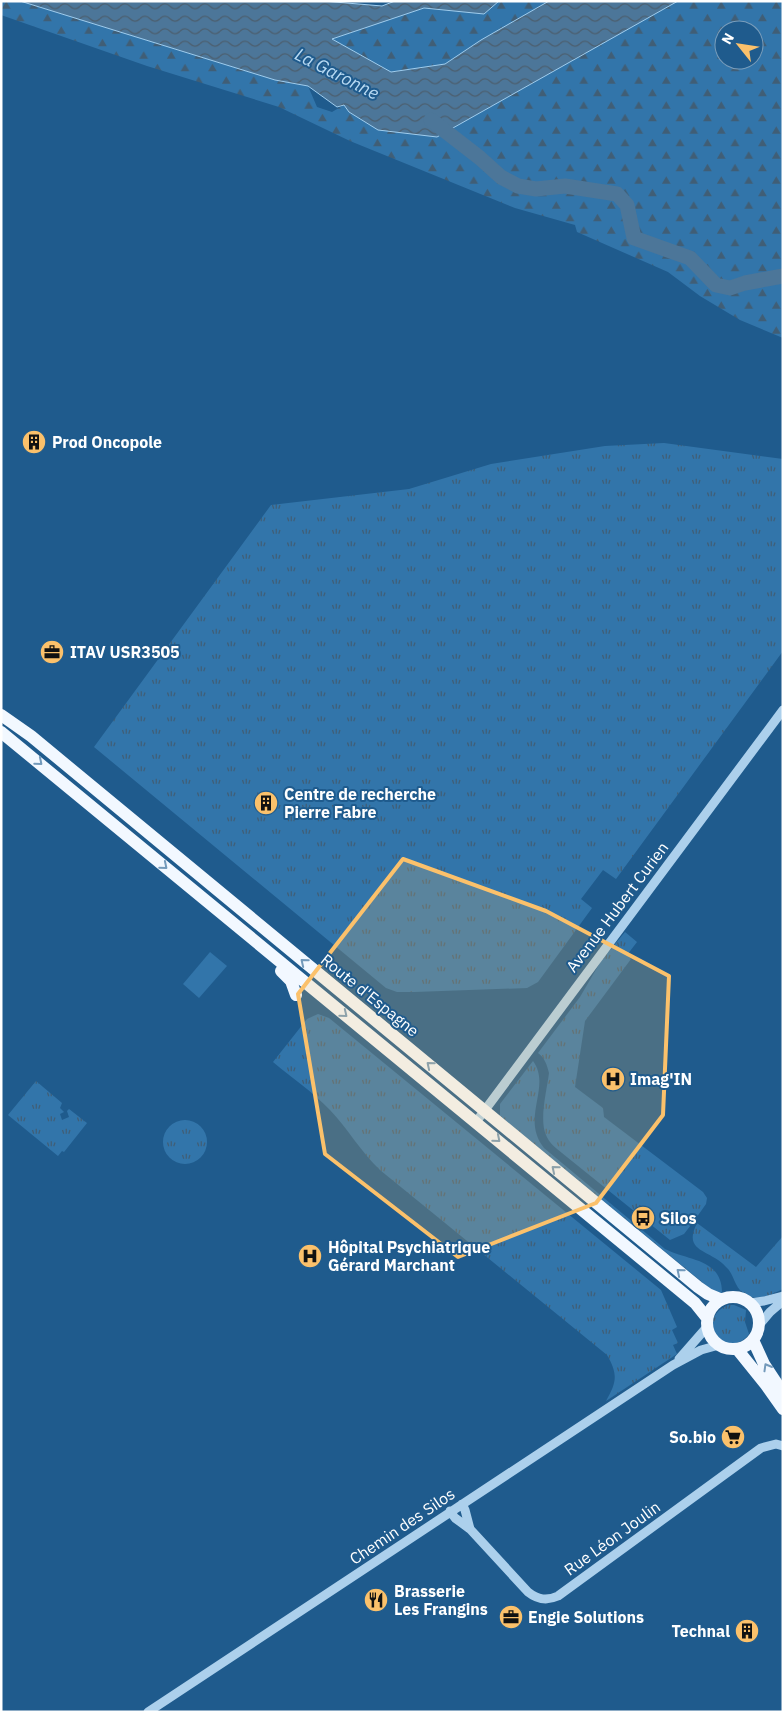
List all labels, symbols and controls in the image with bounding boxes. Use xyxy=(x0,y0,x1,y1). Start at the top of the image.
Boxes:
north arrow xyxy=(714,20,764,70)
text: N xyxy=(717,30,738,47)
water label: La Garonne xyxy=(291,43,383,105)
building icon: Prod Oncopole xyxy=(21,429,47,455)
place label: Prod Oncopole xyxy=(52,432,162,452)
office icon: ITAV USR3505 xyxy=(39,639,65,665)
place label: ITAV USR3505 xyxy=(70,642,180,662)
one-way arrow xyxy=(34,757,43,766)
place label: Centre de recherche Pierre Fabre xyxy=(284,784,436,822)
building icon: Centre de recherche Pierre Fabre xyxy=(253,790,279,816)
street label: Avenue Hubert Curien xyxy=(562,838,672,976)
one-way arrow xyxy=(159,861,168,870)
street label: Route d'Espagne xyxy=(317,949,423,1041)
one-way arrow xyxy=(301,959,310,968)
one-way arrow xyxy=(338,1008,347,1016)
one-way arrow xyxy=(426,1062,435,1071)
hospital icon: Imag'IN xyxy=(600,1066,626,1092)
place label: Imag'IN xyxy=(630,1069,692,1089)
one-way arrow xyxy=(491,1134,500,1143)
one-way arrow xyxy=(552,1166,561,1174)
bus stop icon: Silos xyxy=(630,1205,656,1231)
place label: Silos xyxy=(660,1208,697,1228)
place label: Hôpital Psychiatrique Gérard Marchant xyxy=(328,1237,490,1275)
hospital icon: Hôpital Psychiatrique Gérard Marchant xyxy=(297,1243,323,1269)
one-way arrow xyxy=(677,1269,686,1278)
one-way arrow xyxy=(763,1363,773,1372)
supermarket icon: So.bio xyxy=(720,1424,746,1450)
place label: So.bio xyxy=(669,1427,716,1447)
street label: Chemin des Silos xyxy=(346,1483,458,1569)
street label: Rue Léon Joulin xyxy=(560,1496,664,1580)
place label: Brasserie Les Frangins xyxy=(394,1581,488,1619)
restaurant icon: Brasserie Les Frangins xyxy=(363,1587,389,1613)
office icon: Engie Solutions xyxy=(498,1604,524,1630)
place label: Engie Solutions xyxy=(528,1607,644,1627)
building icon: Technal xyxy=(734,1618,760,1644)
place label: Technal xyxy=(671,1621,730,1641)

